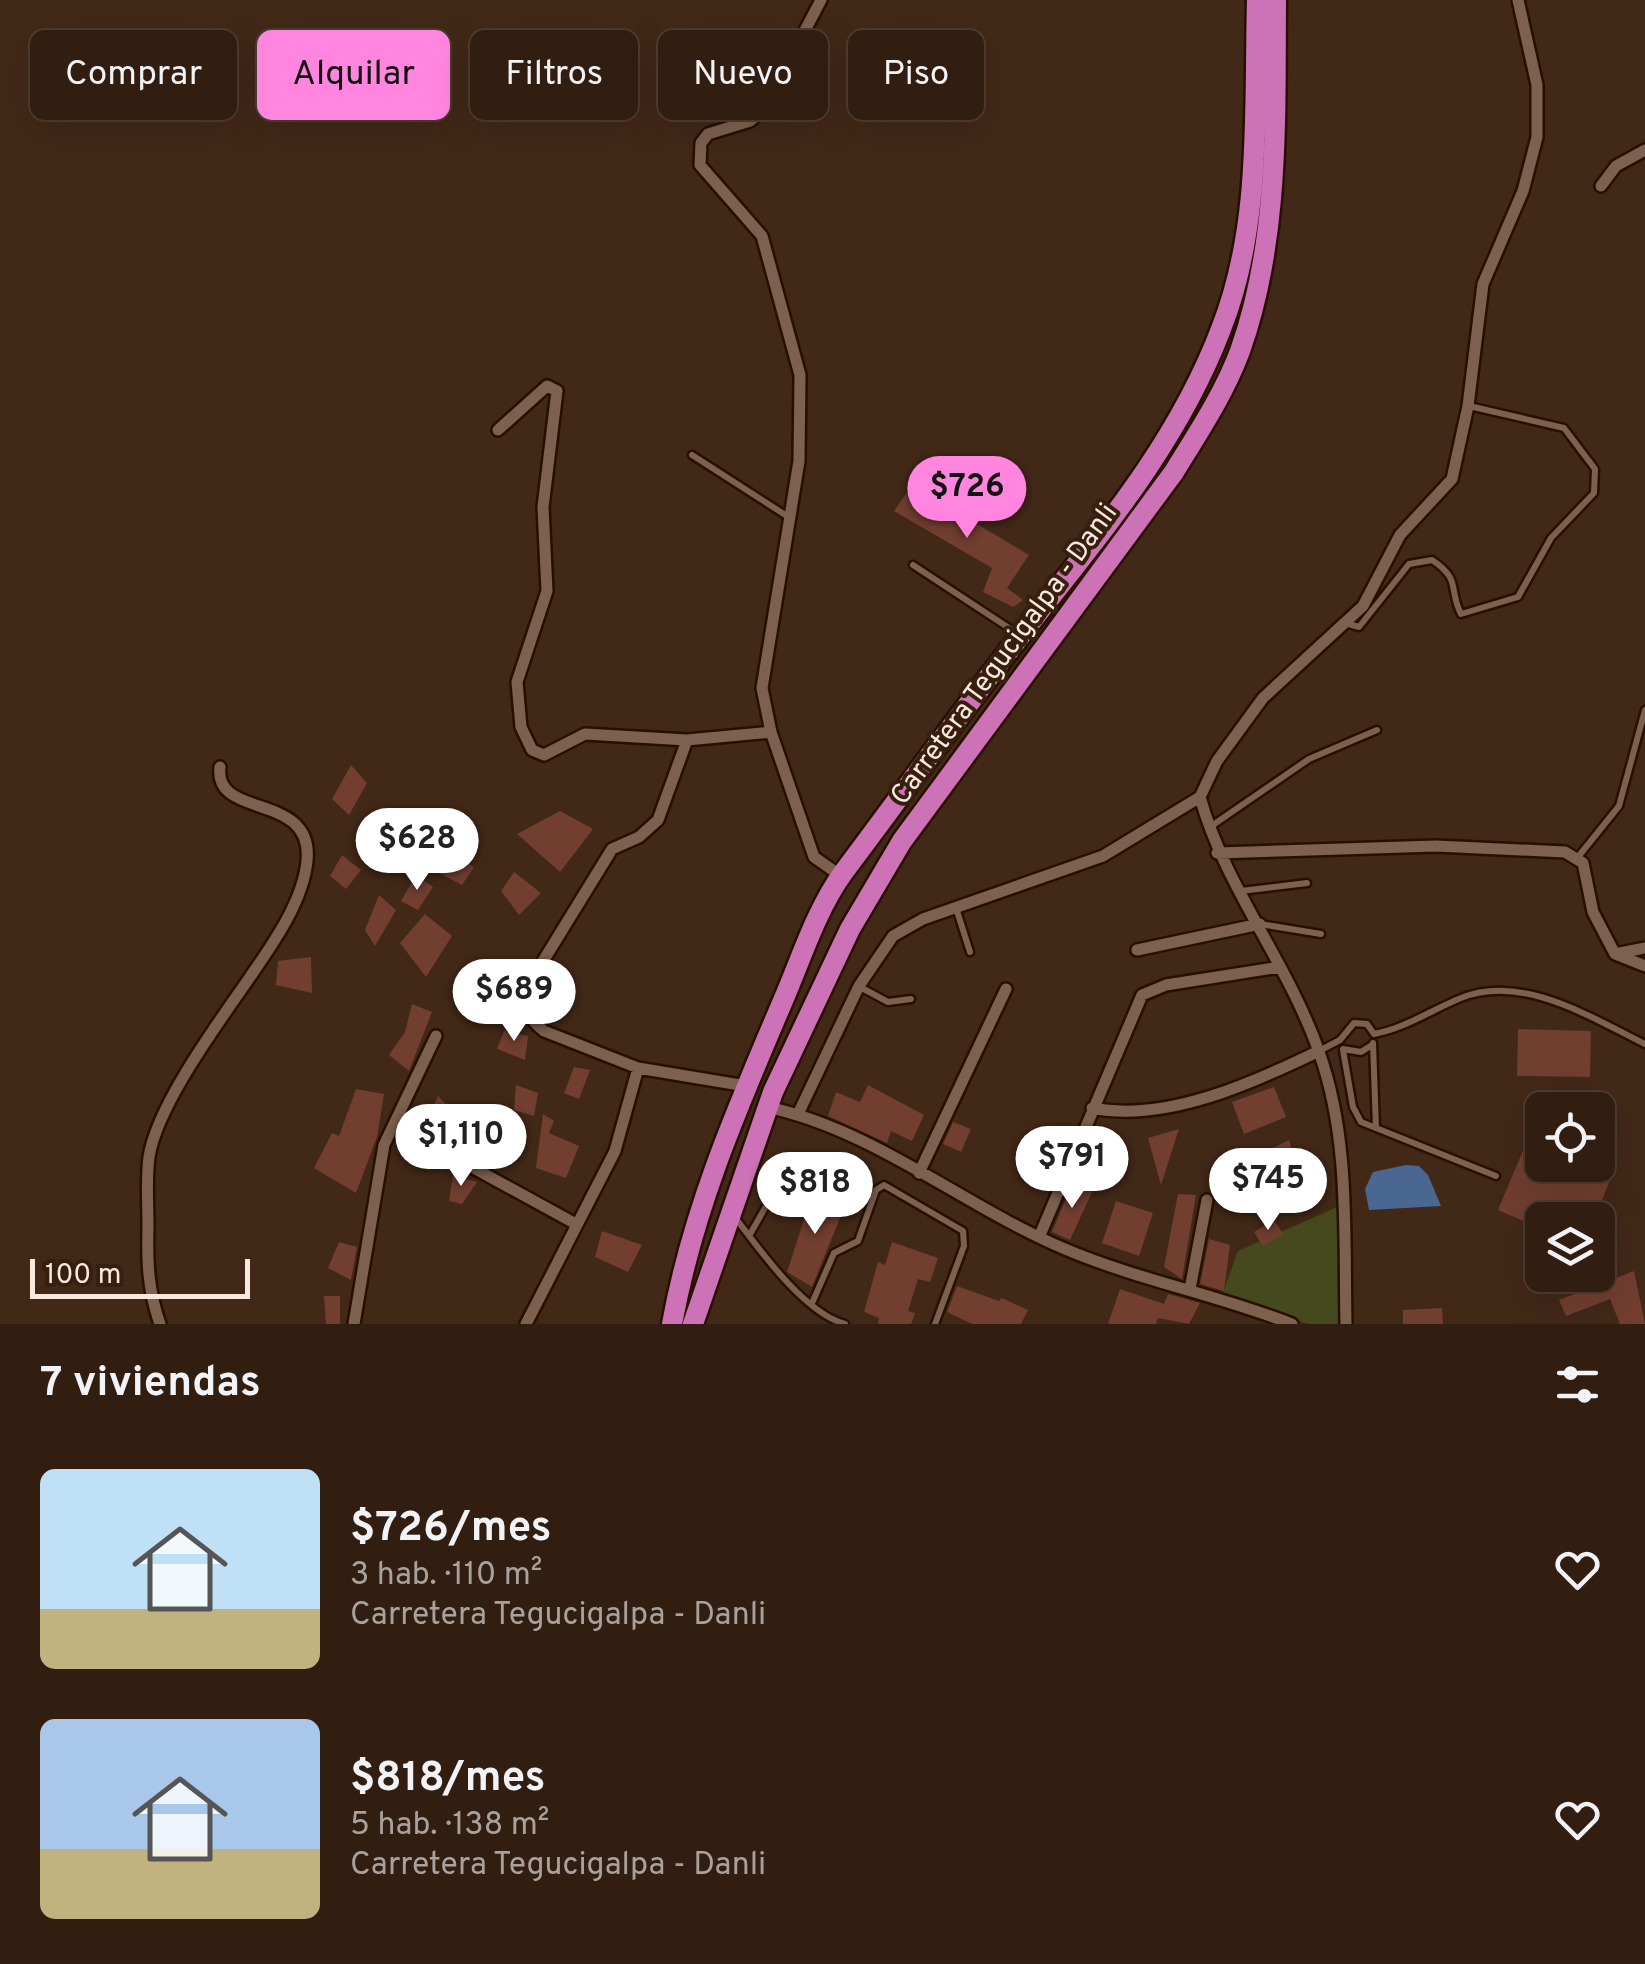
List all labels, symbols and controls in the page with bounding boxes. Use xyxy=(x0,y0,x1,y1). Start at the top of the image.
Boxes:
chip: Comprar xyxy=(30,30,237,120)
chip: Alquilar xyxy=(257,30,450,120)
chip: Filtros xyxy=(470,30,638,120)
chip: Nuevo xyxy=(658,30,828,120)
chip: Piso xyxy=(848,30,984,120)
pin: $726 xyxy=(908,456,1026,541)
text: $726 xyxy=(929,468,1005,508)
street label: Carretera Tegucigalpa - Danli xyxy=(883,497,1127,813)
pin: $628 xyxy=(358,808,476,893)
text: $628 xyxy=(378,820,456,860)
pin: $689 xyxy=(455,959,573,1044)
text: $689 xyxy=(475,971,553,1011)
map controls xyxy=(1525,1092,1615,1292)
button: locate xyxy=(1525,1092,1615,1182)
pin: $1,110 xyxy=(380,1104,542,1189)
text: $1,110 xyxy=(417,1116,505,1156)
pin: $791 xyxy=(1013,1126,1131,1211)
text: $791 xyxy=(1038,1138,1106,1178)
pin: $745 xyxy=(1209,1148,1327,1233)
pin: $818 xyxy=(756,1152,874,1237)
text: $745 xyxy=(1231,1160,1305,1200)
text: $818 xyxy=(779,1164,851,1204)
button: layers xyxy=(1525,1202,1615,1292)
scale bar xyxy=(30,1254,250,1298)
text: 100 m xyxy=(45,1258,121,1294)
icon: filters xyxy=(1550,1357,1605,1412)
text: 7 viviendas xyxy=(40,1358,261,1411)
text: $726/mes xyxy=(350,1503,551,1556)
icon: home xyxy=(120,1509,240,1629)
icon: heart xyxy=(1550,1542,1605,1597)
text: 3 hab. · 110 m² xyxy=(350,1556,542,1596)
text: Carretera Tegucigalpa - Danli xyxy=(350,1596,766,1636)
text: $818/mes xyxy=(350,1753,545,1806)
icon: home xyxy=(120,1759,240,1879)
icon: heart xyxy=(1550,1792,1605,1847)
text: 5 hab. · 138 m² xyxy=(350,1806,549,1846)
text: Carretera Tegucigalpa - Danli xyxy=(350,1846,766,1886)

